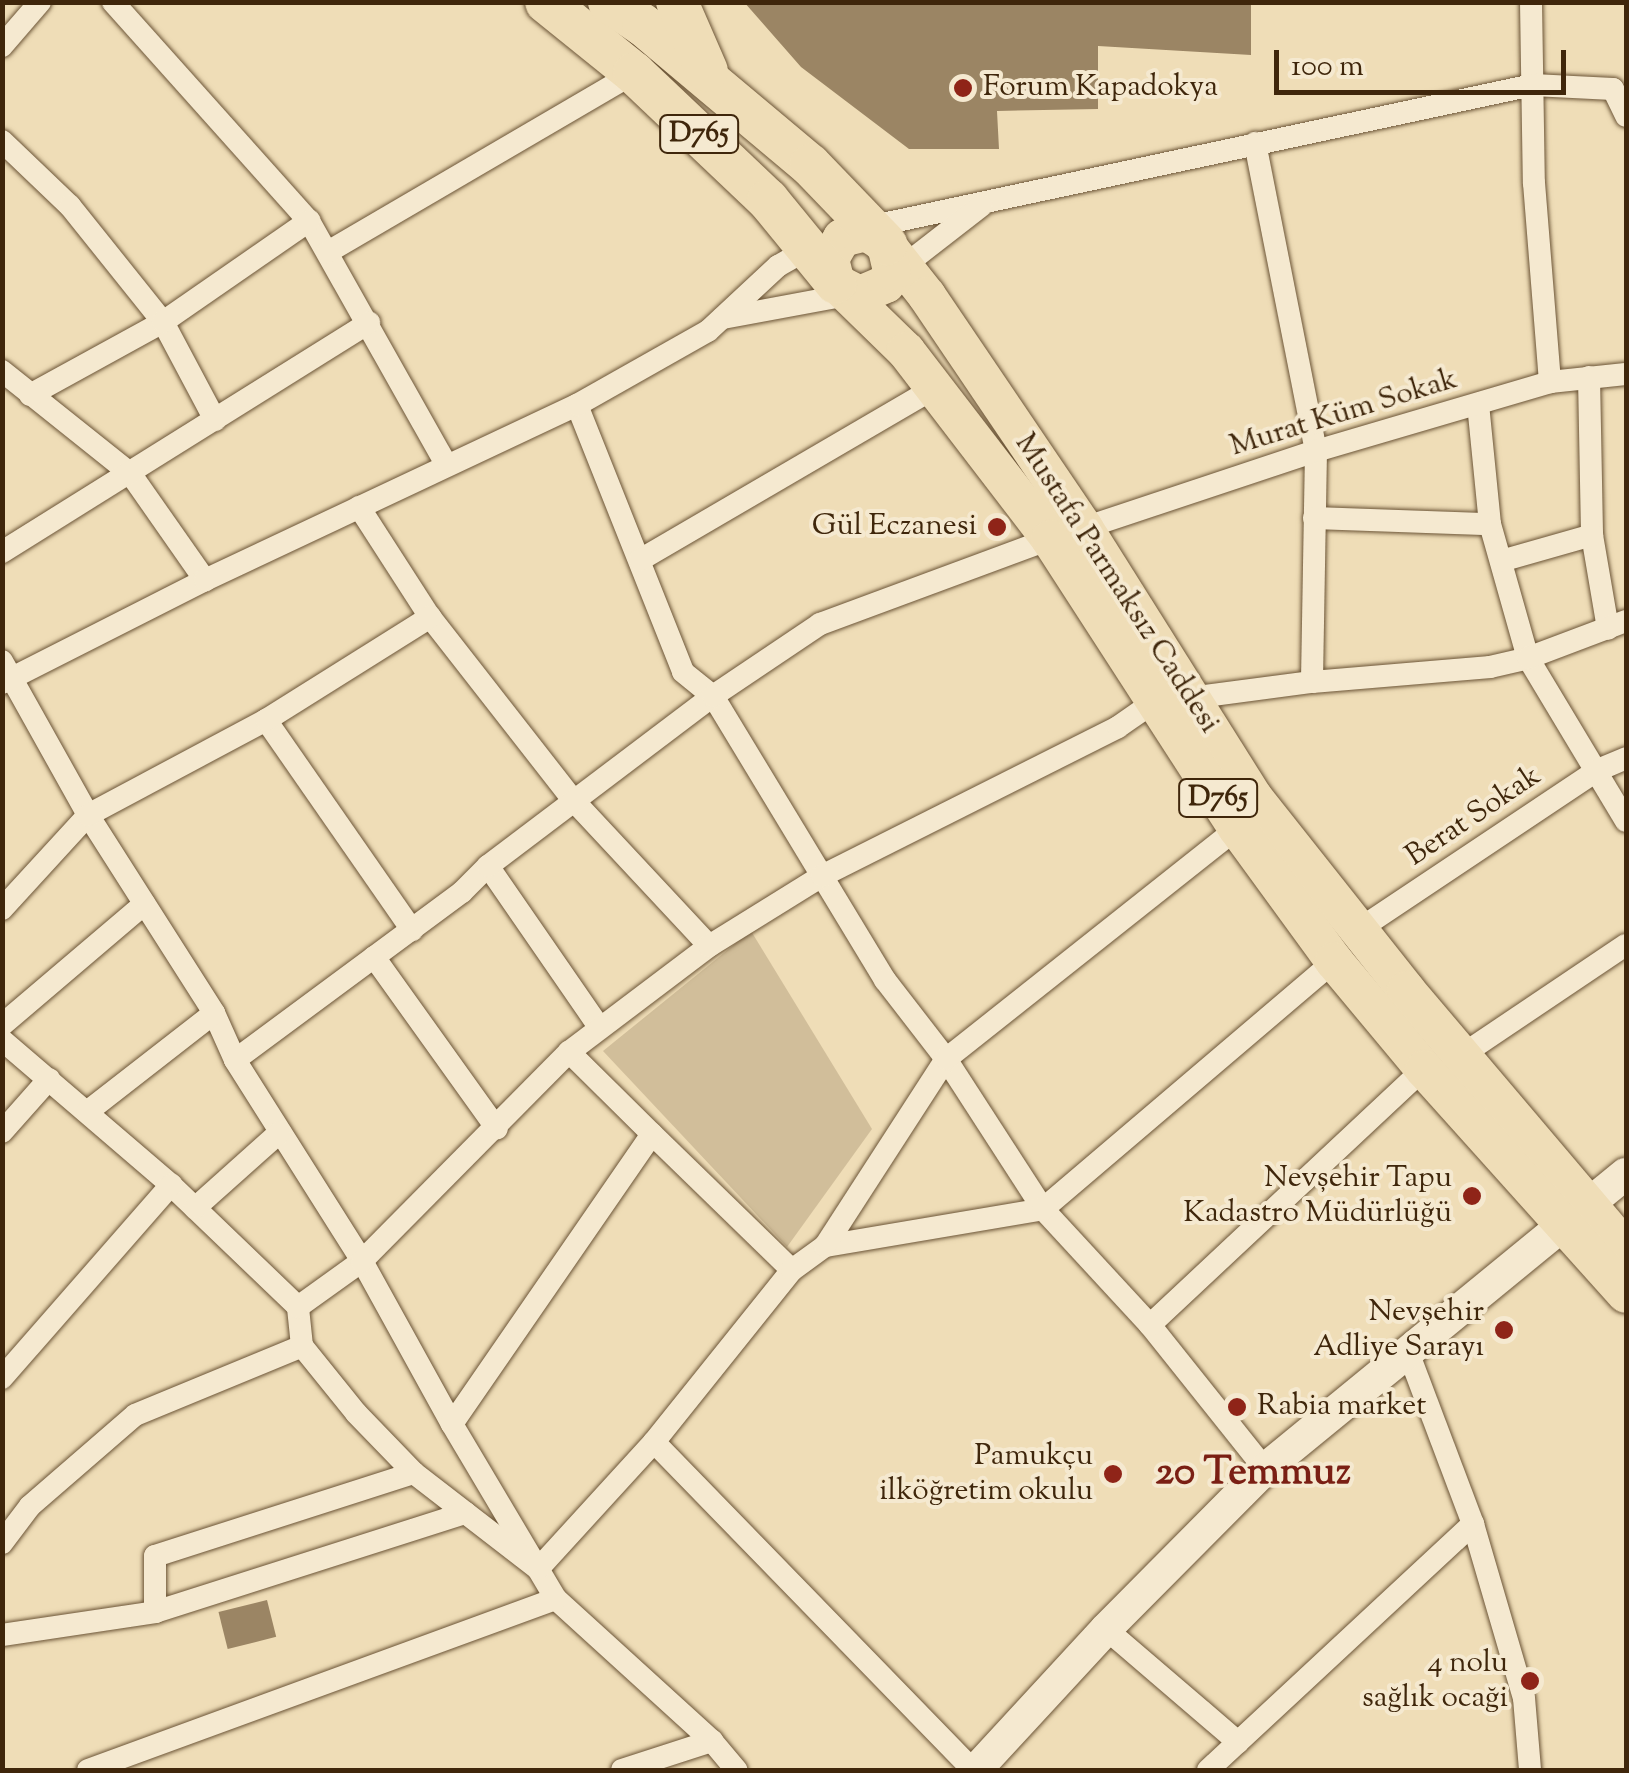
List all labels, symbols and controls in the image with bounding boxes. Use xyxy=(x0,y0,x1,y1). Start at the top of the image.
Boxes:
scale bar xyxy=(1279,30,1572,92)
text: 100 m xyxy=(1291,46,1364,89)
place label: Forum Kapadokya xyxy=(983,70,1218,106)
marker: Forum Kapadokya xyxy=(952,77,974,99)
road number: D765 xyxy=(659,111,739,157)
street label: Murat Küm Sokak xyxy=(1226,362,1462,466)
street label: Mustafa Parmaksız Caddesi xyxy=(1006,428,1226,740)
place label: Gül Eczanesi xyxy=(812,509,977,545)
marker: Gül Eczanesi xyxy=(986,516,1008,538)
street label: Berat Sokak xyxy=(1400,759,1548,875)
road number: D765 xyxy=(1178,775,1258,821)
place label: Nevşehir Tapu Kadastro Müdürlüğü xyxy=(1183,1161,1452,1232)
marker: Nevşehir Tapu Kadastro Müdürlüğü xyxy=(1461,1185,1483,1207)
place label: Nevşehir Adliye Sarayı xyxy=(1313,1295,1484,1366)
marker: Nevşehir Adliye Sarayı xyxy=(1493,1319,1515,1341)
place label: Rabia market xyxy=(1257,1389,1426,1425)
marker: Rabia market xyxy=(1226,1396,1248,1418)
place label: Pamukçu ilköğretim okulu xyxy=(879,1439,1093,1510)
district label: 20 Temmuz xyxy=(1155,1450,1351,1498)
marker: Pamukçu ilköğretim okulu xyxy=(1102,1463,1124,1485)
place label: 4 nolu sağlık ocaği xyxy=(1362,1646,1508,1716)
marker: 4 nolu sağlık ocaği xyxy=(1517,1668,1543,1694)

